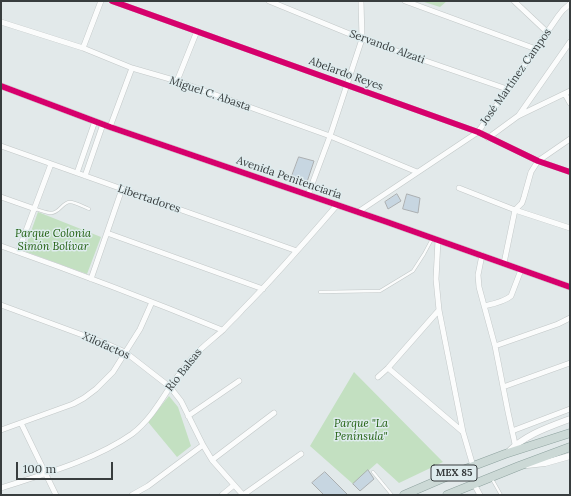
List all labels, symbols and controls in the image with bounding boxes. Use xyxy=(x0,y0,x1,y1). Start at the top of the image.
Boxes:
street label: José Martínez Campos xyxy=(478,26,554,128)
street label: Servando Alzati xyxy=(348,27,426,67)
street label: Abelardo Reyes xyxy=(307,54,385,94)
street label: Miguel C. Abasta xyxy=(168,74,252,114)
street label: Avenida Penitenciaría xyxy=(235,154,343,202)
street label: Libertadores xyxy=(116,182,182,216)
park label: Parque Colonia Simón Bolívar xyxy=(15,227,91,253)
street label: Xilofactos xyxy=(80,330,132,362)
street label: Río Balsas xyxy=(163,346,205,394)
park label: Parque "La Península" xyxy=(334,417,388,443)
scale bar xyxy=(18,454,115,480)
text: 100 m xyxy=(23,461,56,476)
road number: MEX 85 xyxy=(431,465,477,481)

